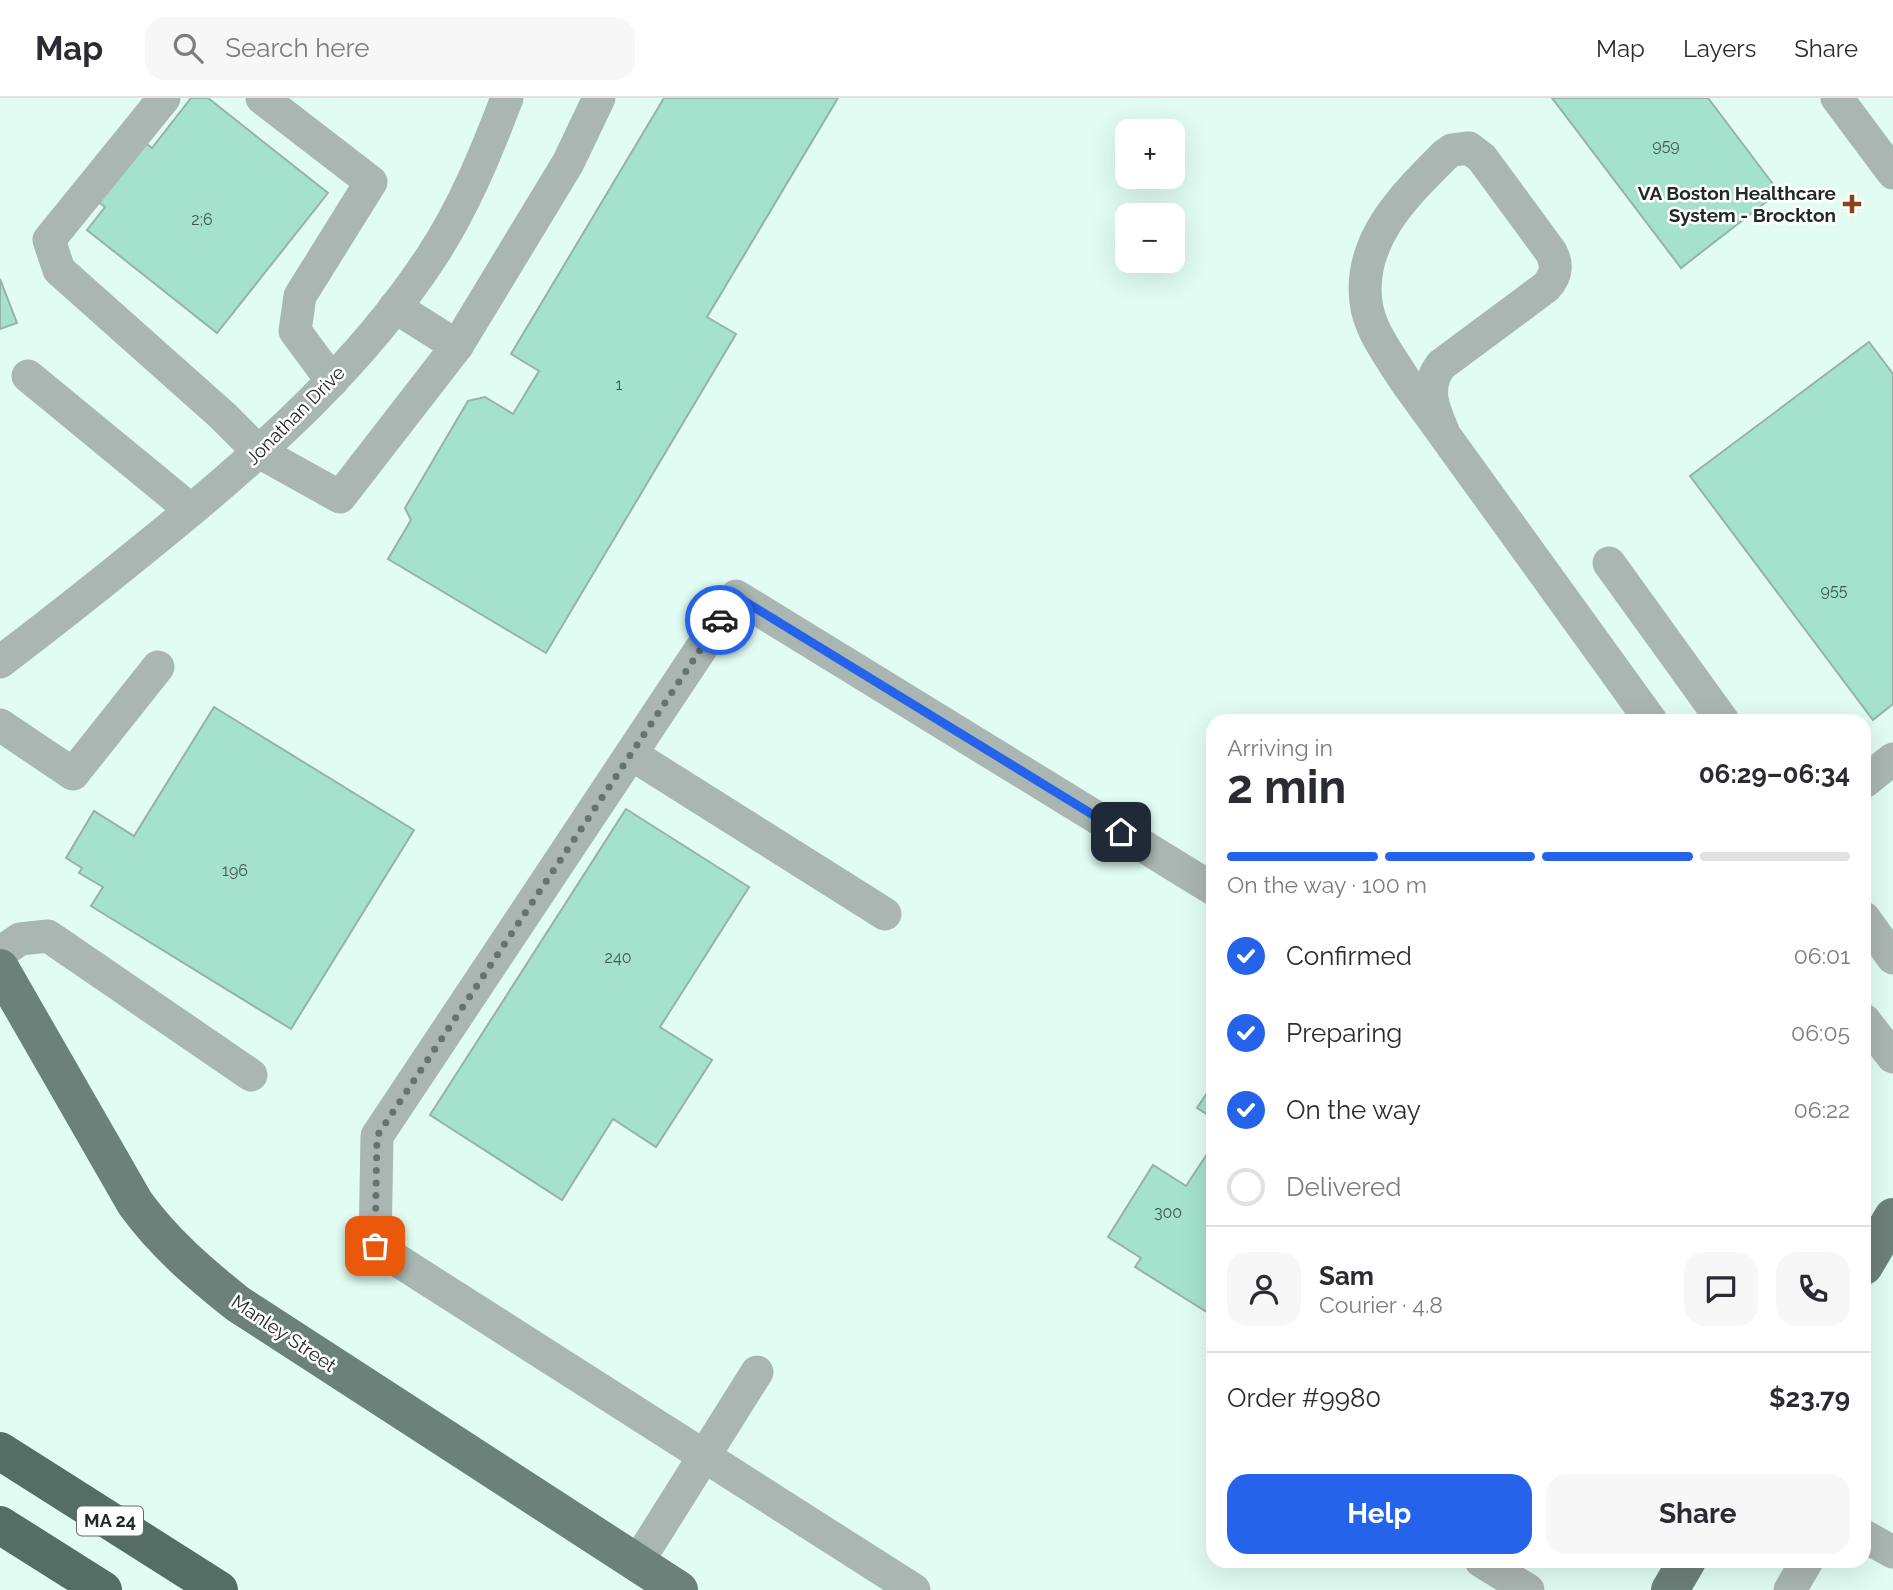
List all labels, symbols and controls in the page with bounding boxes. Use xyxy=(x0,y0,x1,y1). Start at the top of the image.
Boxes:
search box xyxy=(145,17,635,80)
text: Map xyxy=(35,29,103,68)
icon: search xyxy=(169,29,207,67)
text: Search here xyxy=(225,33,370,63)
text: Map xyxy=(1596,34,1645,63)
text: Layers xyxy=(1683,34,1756,63)
text: Share xyxy=(1794,34,1858,63)
map controls xyxy=(1115,119,1185,273)
button: + xyxy=(1115,119,1185,189)
house number: 959 xyxy=(1652,136,1680,155)
place label: VA Boston Healthcare System - Brockton xyxy=(1638,182,1836,226)
marker: VA Boston Healthcare System - Brockton xyxy=(1842,194,1862,214)
button: − xyxy=(1115,203,1185,273)
house number: 2;6 xyxy=(191,210,213,229)
street label: Jonathan Drive xyxy=(241,361,349,469)
house number: 1 xyxy=(616,375,623,394)
house number: 955 xyxy=(1821,581,1848,600)
courier xyxy=(685,585,755,655)
icon: car xyxy=(701,601,739,639)
text: Arriving in xyxy=(1227,734,1333,761)
text: 06:29–06:34 xyxy=(1699,759,1850,789)
text: 2 min xyxy=(1227,760,1346,814)
pin xyxy=(1091,802,1151,862)
icon: home xyxy=(1102,813,1140,851)
house number: 196 xyxy=(222,861,248,880)
text: On the way · 100 m xyxy=(1227,871,1427,898)
icon: check xyxy=(1227,937,1265,975)
text: Confirmed xyxy=(1286,941,1412,971)
text: 06:01 xyxy=(1794,942,1850,969)
house number: 240 xyxy=(605,948,631,967)
icon: check xyxy=(1227,1014,1265,1052)
text: Preparing xyxy=(1286,1018,1402,1048)
text: 06:05 xyxy=(1791,1019,1850,1046)
icon: check xyxy=(1227,1091,1265,1129)
text: On the way xyxy=(1286,1095,1421,1125)
text: 06:22 xyxy=(1794,1096,1850,1123)
text: Delivered xyxy=(1286,1172,1401,1202)
house number: 300 xyxy=(1154,1203,1182,1222)
pin xyxy=(345,1216,405,1276)
icon: bag xyxy=(356,1227,394,1265)
button: person xyxy=(1227,1252,1301,1326)
button: chat xyxy=(1684,1252,1758,1326)
button: phone xyxy=(1776,1252,1850,1326)
text: Sam xyxy=(1319,1261,1374,1291)
street label: Manley Street xyxy=(228,1290,341,1376)
text: Courier · 4.8 xyxy=(1319,1291,1443,1318)
text: Order #9980 xyxy=(1227,1383,1381,1413)
text: $23.79 xyxy=(1769,1383,1850,1413)
button: Help xyxy=(1227,1474,1532,1554)
button: Share xyxy=(1546,1474,1850,1554)
road number: MA 24 xyxy=(77,1506,143,1536)

